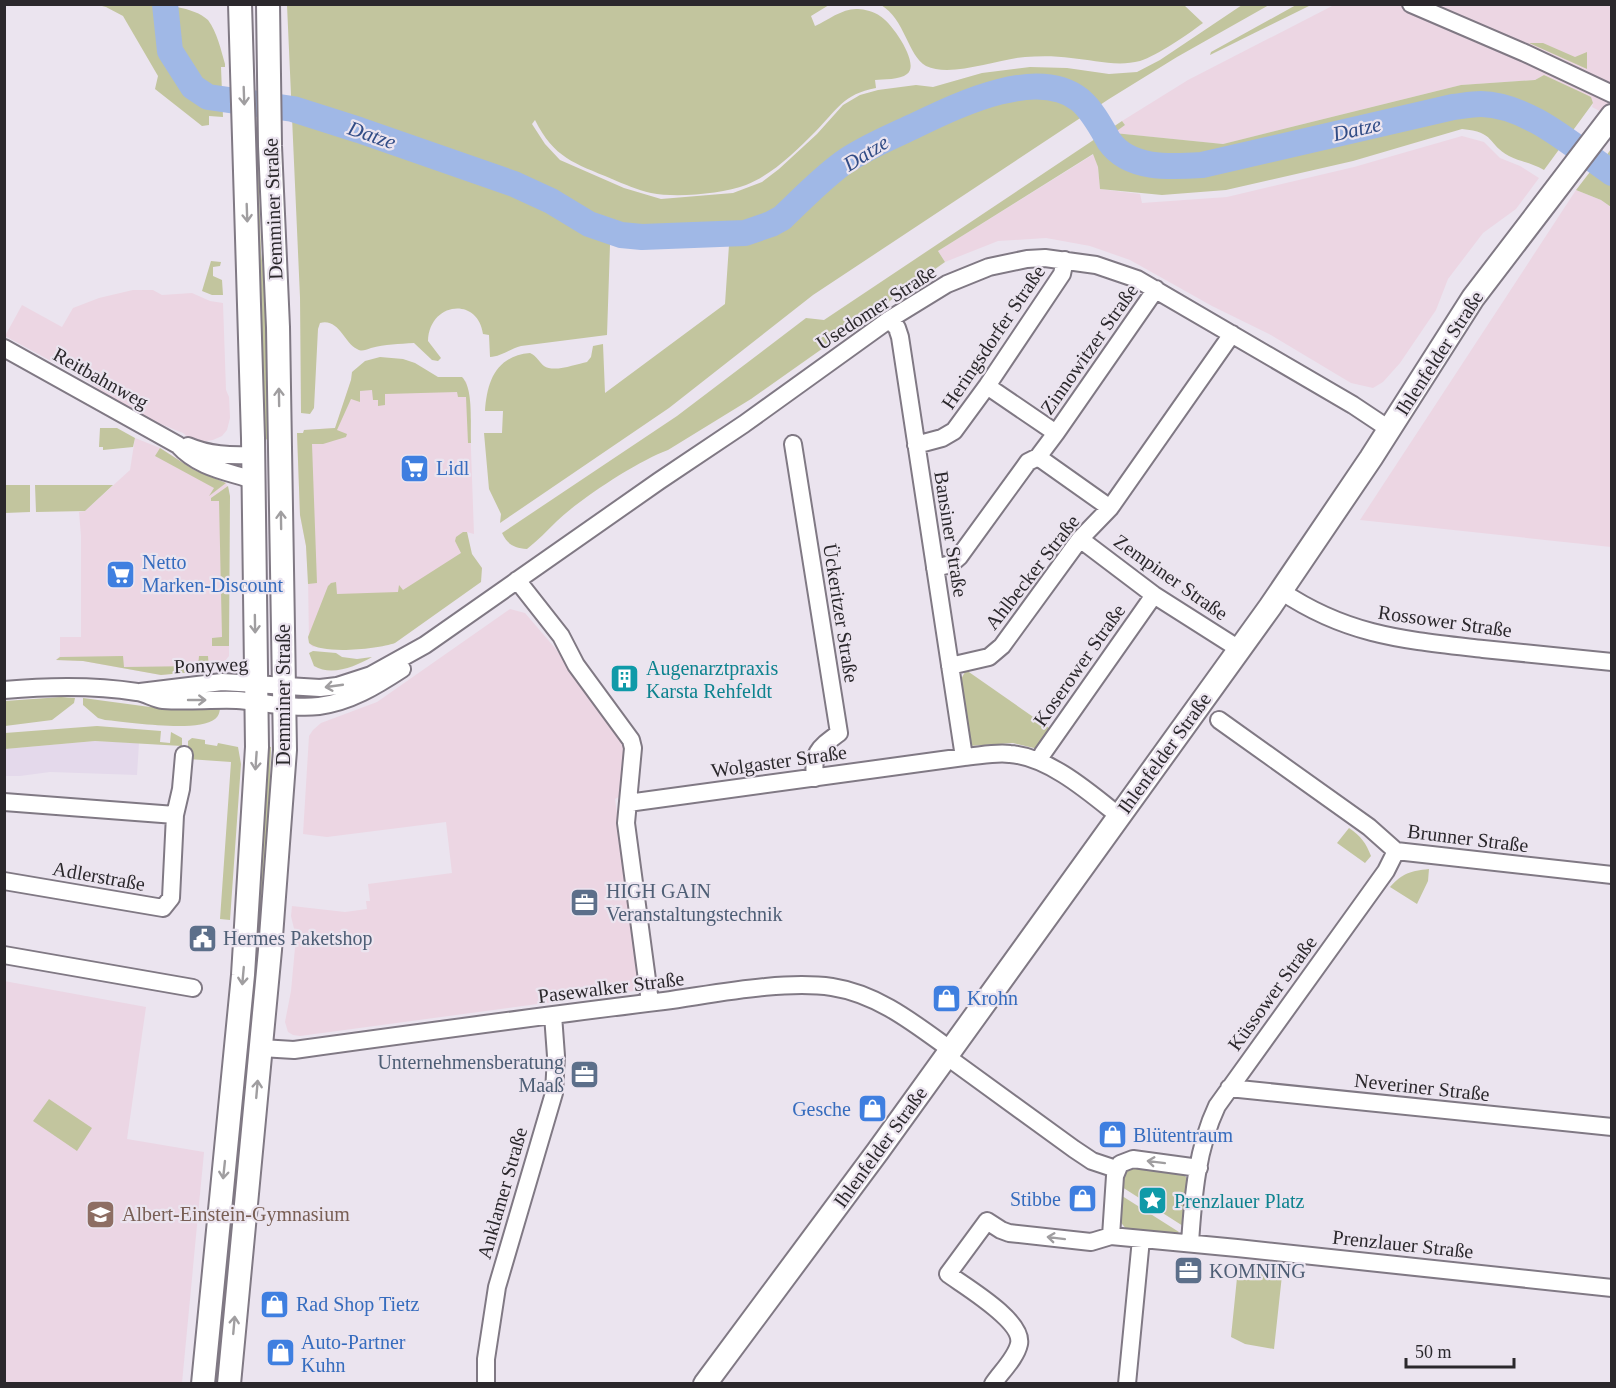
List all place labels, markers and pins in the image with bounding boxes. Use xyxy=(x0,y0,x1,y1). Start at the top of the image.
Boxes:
supermarket icon: Lidl xyxy=(399,452,431,484)
place label: Lidl xyxy=(436,457,470,479)
place label: Netto Marken-Discount xyxy=(142,551,284,596)
supermarket icon: Netto Marken-Discount xyxy=(105,558,137,590)
place label: Augenarztpraxis Karsta Rehfeldt xyxy=(646,657,778,702)
building icon: Augenarztpraxis Karsta Rehfeldt xyxy=(609,663,641,695)
place label: HIGH GAIN Veranstaltungstechnik xyxy=(606,880,783,926)
office icon: HIGH GAIN Veranstaltungstechnik xyxy=(569,886,601,918)
public building icon: Hermes Paketshop xyxy=(186,922,218,954)
place label: Hermes Paketshop xyxy=(223,927,372,950)
shop icon: Krohn xyxy=(930,982,962,1014)
place label: Krohn xyxy=(967,987,1018,1009)
place label: Unternehmensberatung Maaß xyxy=(377,1051,564,1096)
office icon: Unternehmensberatung Maaß xyxy=(569,1058,601,1090)
shop icon: Gesche xyxy=(856,1093,888,1125)
place label: Gesche xyxy=(792,1098,851,1120)
shop icon: Blütentraum xyxy=(1096,1119,1128,1151)
place label: Blütentraum xyxy=(1133,1124,1233,1146)
shop icon: Stibbe xyxy=(1066,1183,1098,1215)
place icon: Prenzlauer Platz xyxy=(1137,1185,1169,1217)
place label: Stibbe xyxy=(1010,1188,1061,1210)
place label: Prenzlauer Platz xyxy=(1174,1190,1305,1212)
school or university icon: Albert-Einstein-Gymnasium xyxy=(85,1198,117,1230)
place label: Albert-Einstein-Gymnasium xyxy=(122,1203,350,1226)
office icon: KOMNING xyxy=(1172,1255,1204,1287)
place label: KOMNING xyxy=(1209,1260,1306,1282)
shop icon: Rad Shop Tietz xyxy=(259,1288,291,1320)
place label: Rad Shop Tietz xyxy=(296,1293,419,1316)
place label: Auto-Partner Kuhn xyxy=(301,1331,406,1376)
shop icon: Auto-Partner Kuhn xyxy=(264,1337,296,1369)

